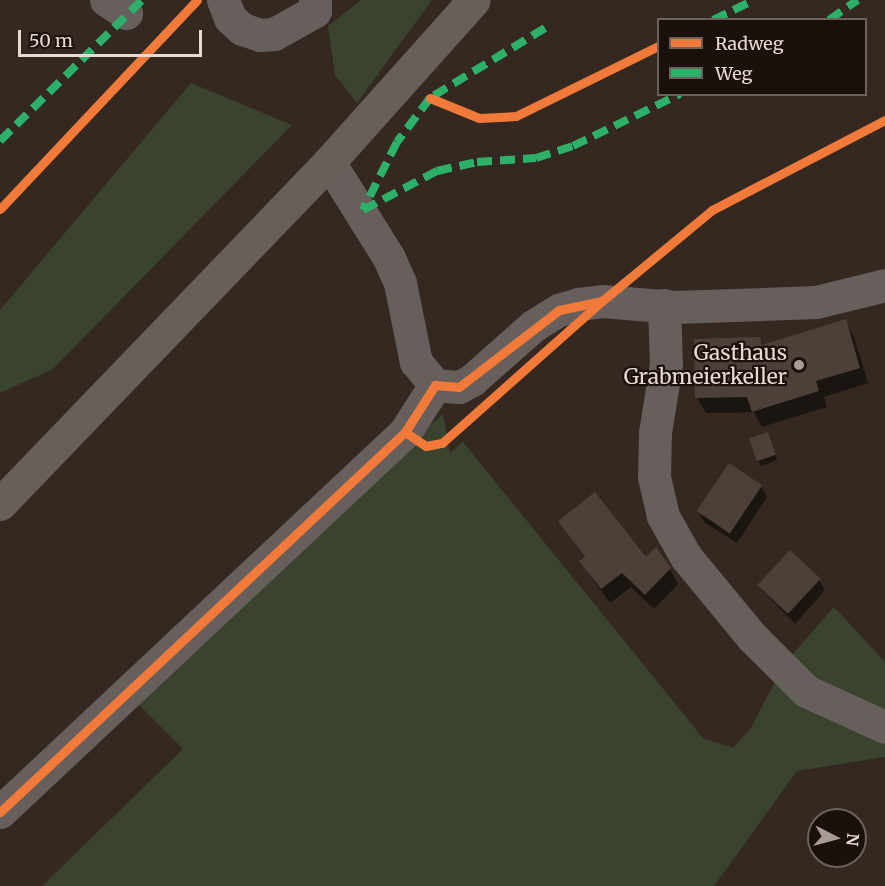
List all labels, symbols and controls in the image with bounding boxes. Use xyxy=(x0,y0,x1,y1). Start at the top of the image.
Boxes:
scale bar xyxy=(21,18,206,56)
legend xyxy=(657,18,867,96)
text: 50 m xyxy=(29,29,73,52)
text: Radweg xyxy=(715,32,784,55)
text: Weg xyxy=(715,62,752,85)
place label: Gasthaus Grabmeierkeller xyxy=(624,340,787,390)
marker: Gasthaus Grabmeierkeller xyxy=(792,358,806,372)
north arrow xyxy=(807,808,867,868)
text: N xyxy=(842,832,864,847)

